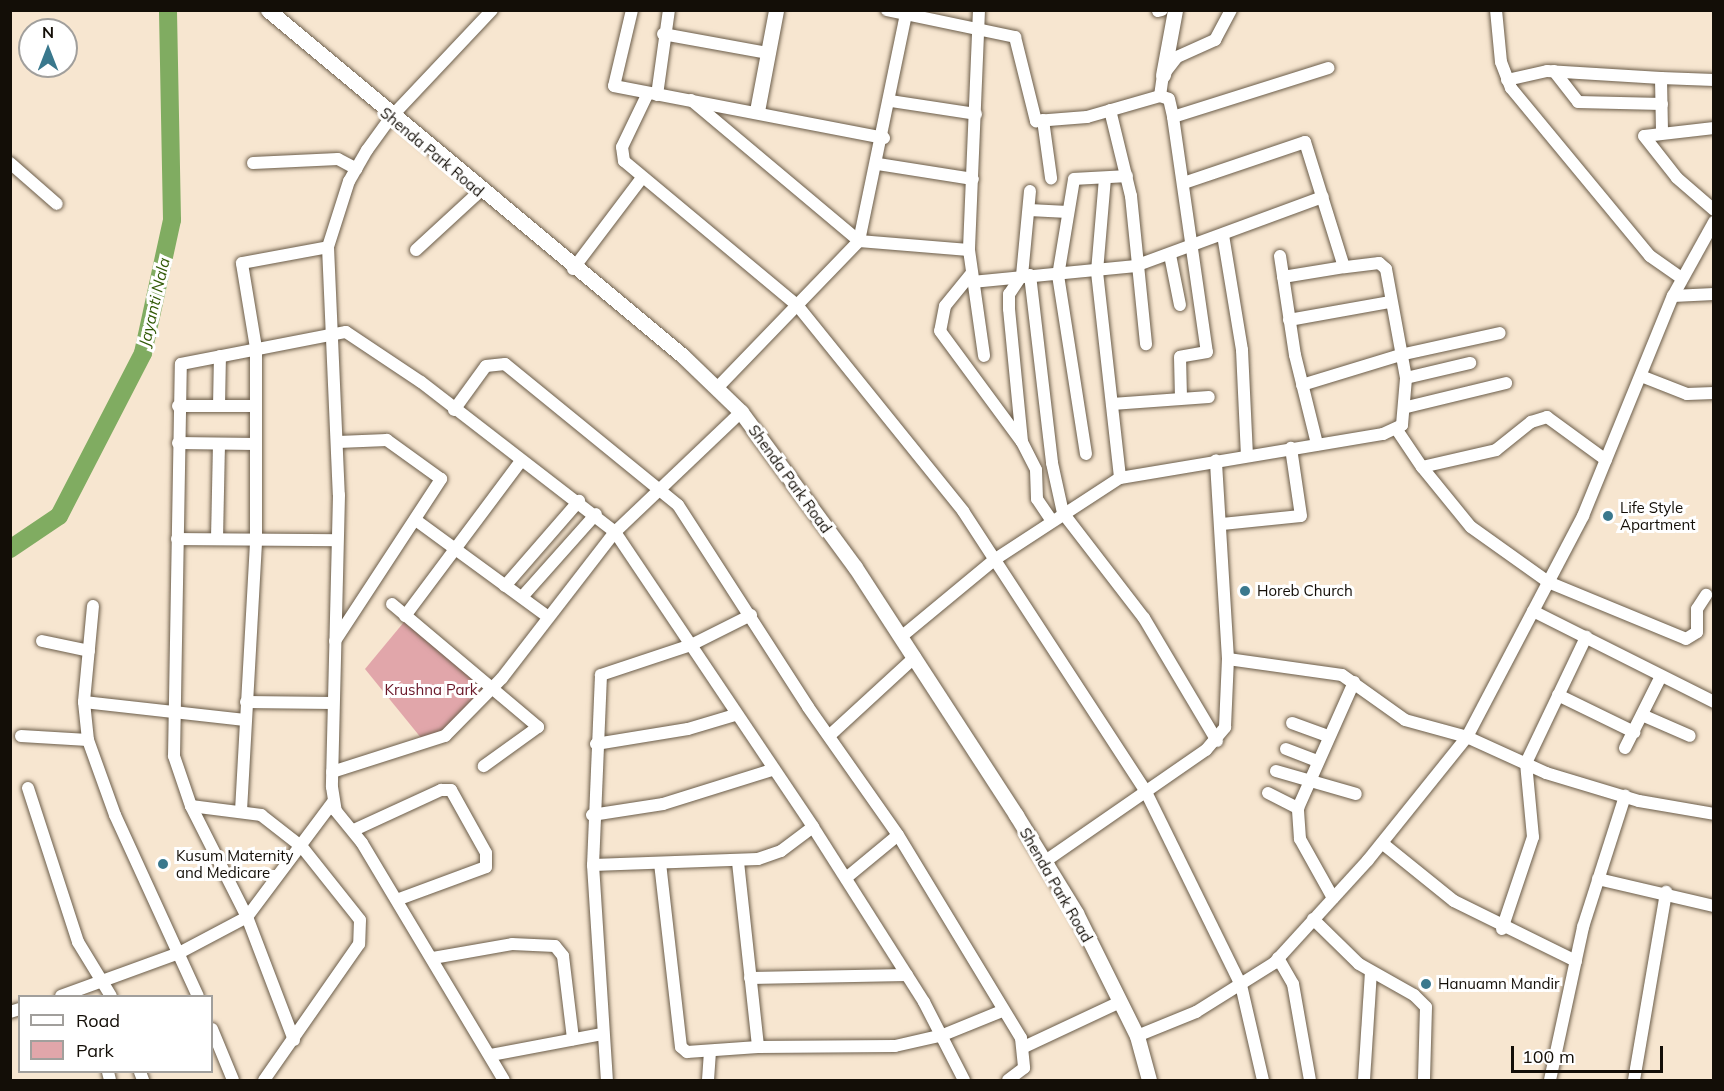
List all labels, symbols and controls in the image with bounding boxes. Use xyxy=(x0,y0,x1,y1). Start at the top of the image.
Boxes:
north arrow xyxy=(18,18,78,78)
text: N xyxy=(42,22,54,42)
street label: Shenda Park Road xyxy=(377,104,487,200)
water label: Jayanti Nala xyxy=(134,256,174,348)
street label: Shenda Park Road xyxy=(745,421,835,537)
place label: Life Style Apartment xyxy=(1620,498,1695,533)
marker: Life Style Apartment xyxy=(1601,509,1615,523)
place label: Horeb Church xyxy=(1257,582,1353,600)
marker: Horeb Church xyxy=(1238,584,1252,598)
park label: Krushna Park xyxy=(384,681,478,699)
street label: Shenda Park Road xyxy=(1016,825,1096,945)
place label: Kusum Maternity and Medicare xyxy=(176,846,294,881)
marker: Kusum Maternity and Medicare xyxy=(154,855,172,873)
place label: Hanuamn Mandir xyxy=(1438,975,1559,993)
marker: Hanuamn Mandir xyxy=(1419,977,1433,991)
legend xyxy=(18,995,213,1073)
text: Road xyxy=(76,1009,120,1032)
scale bar xyxy=(1514,1034,1666,1072)
text: Park xyxy=(76,1039,114,1062)
text: 100 m xyxy=(1522,1045,1575,1068)

